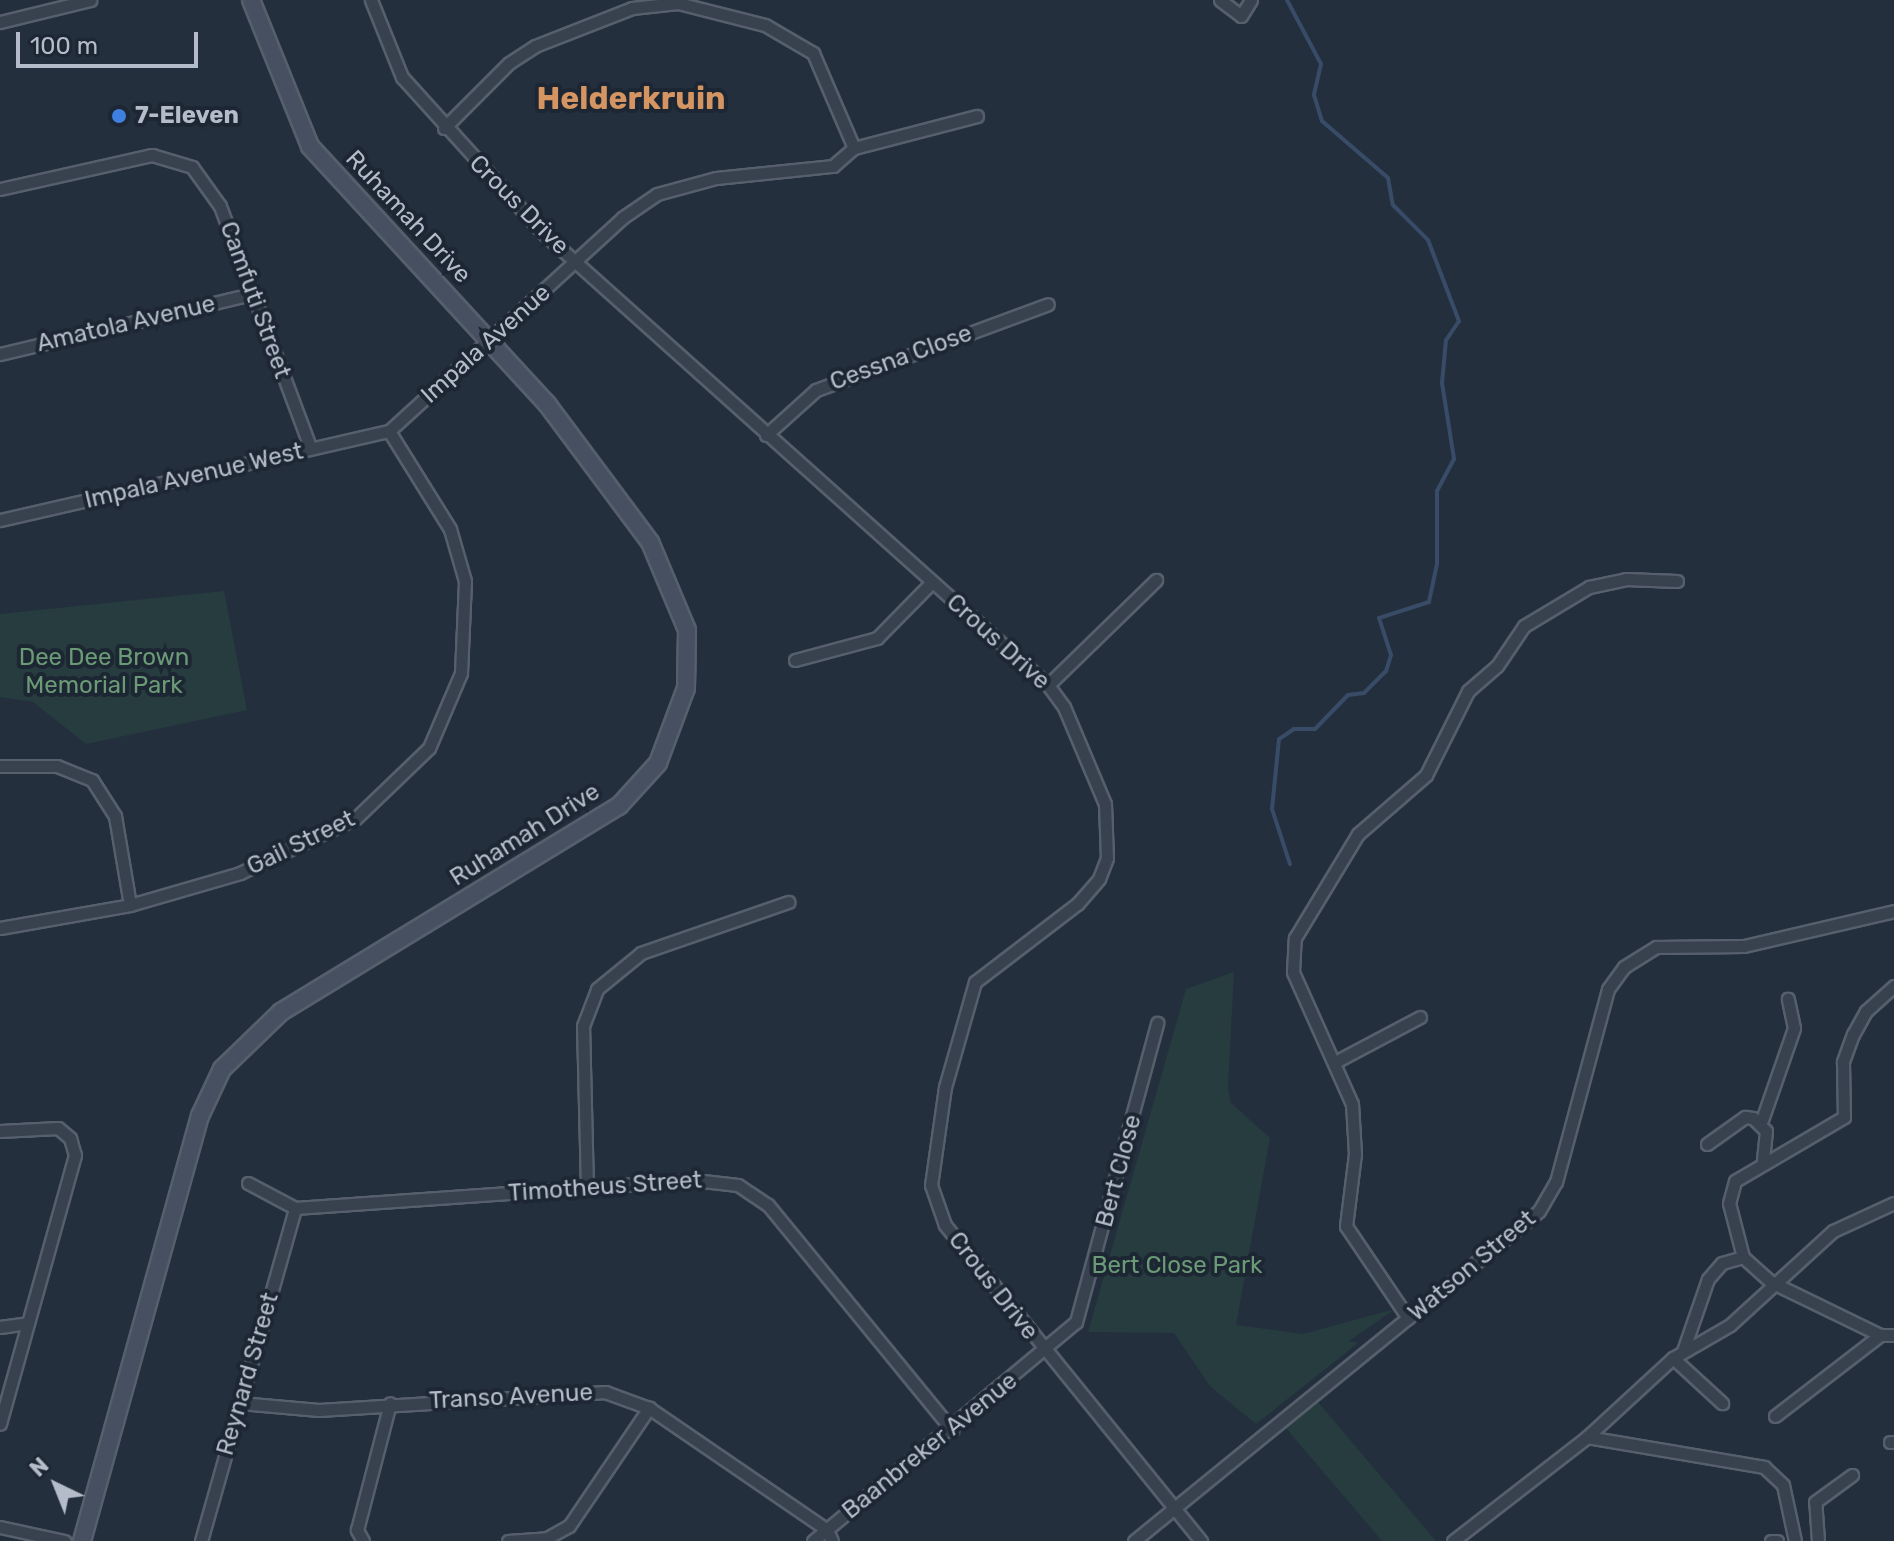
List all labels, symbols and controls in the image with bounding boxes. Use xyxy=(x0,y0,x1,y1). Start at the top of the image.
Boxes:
scale bar xyxy=(20,16,202,66)
text: 100 m xyxy=(30,32,98,60)
district label: Helderkruin xyxy=(536,79,726,117)
place label: 7-Eleven xyxy=(135,102,239,130)
marker: 7-Eleven xyxy=(110,107,128,125)
street label: Ruhamah Drive xyxy=(339,145,477,289)
street label: Crous Drive xyxy=(463,149,575,261)
street label: Camfuti Street xyxy=(213,218,297,382)
street label: Impala Avenue xyxy=(415,278,557,410)
street label: Amatola Avenue xyxy=(34,289,218,359)
street label: Cessna Close xyxy=(826,319,976,397)
street label: Impala Avenue West xyxy=(82,437,306,515)
street label: Crous Drive xyxy=(940,588,1056,696)
park label: Dee Dee Brown Memorial Park xyxy=(19,644,189,700)
street label: Ruhamah Drive xyxy=(445,778,605,892)
street label: Gail Street xyxy=(242,805,360,881)
street label: Bert Close xyxy=(1090,1112,1148,1230)
street label: Timotheus Street xyxy=(507,1166,703,1208)
street label: Watson Street xyxy=(1403,1204,1541,1328)
street label: Crous Drive xyxy=(942,1226,1044,1346)
park label: Bert Close Park xyxy=(1092,1252,1262,1280)
street label: Reynard Street xyxy=(211,1289,285,1459)
street label: Baanbreker Avenue xyxy=(836,1366,1024,1526)
street label: Transo Avenue xyxy=(428,1378,594,1416)
north arrow xyxy=(16,1445,96,1525)
text: N xyxy=(24,1452,54,1482)

